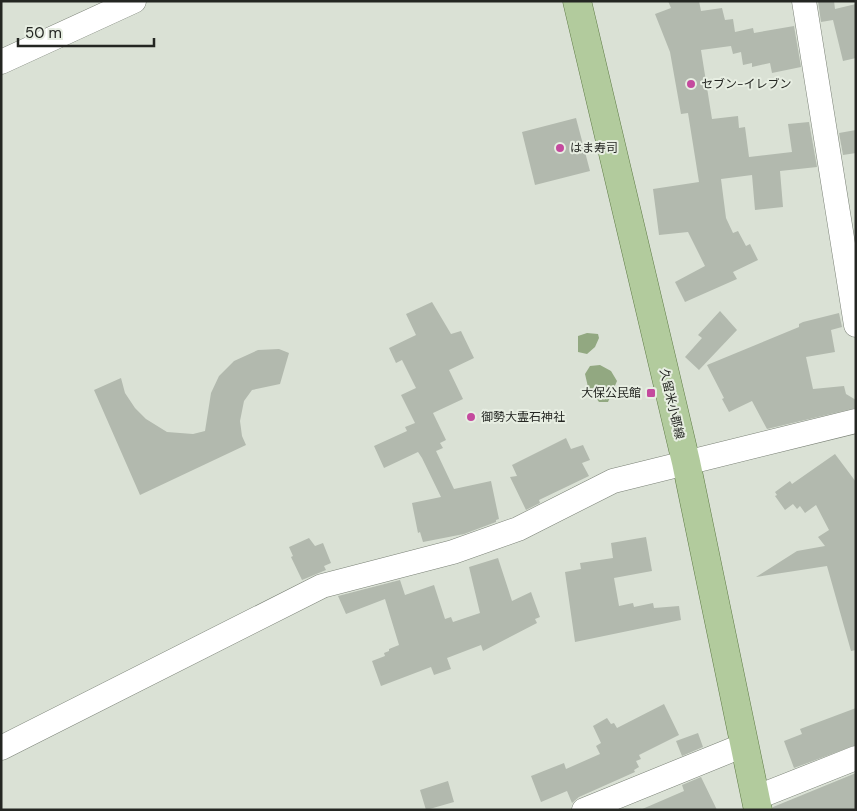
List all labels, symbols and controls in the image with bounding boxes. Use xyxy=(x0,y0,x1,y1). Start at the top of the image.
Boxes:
scale bar xyxy=(18,15,154,47)
text: 50 m xyxy=(25,23,62,43)
place label: セブン-イレブン xyxy=(701,76,792,92)
marker: セブン-イレブン xyxy=(685,78,697,90)
place label: はま寿司 xyxy=(570,140,618,156)
marker: はま寿司 xyxy=(554,142,566,154)
street label: 久留米小郡線 xyxy=(656,367,688,441)
place label: 大保公民館 xyxy=(581,385,641,401)
marker: 大保公民館 xyxy=(645,387,657,399)
place label: 御勢大霊石神社 xyxy=(481,409,565,425)
marker: 御勢大霊石神社 xyxy=(465,411,477,423)

